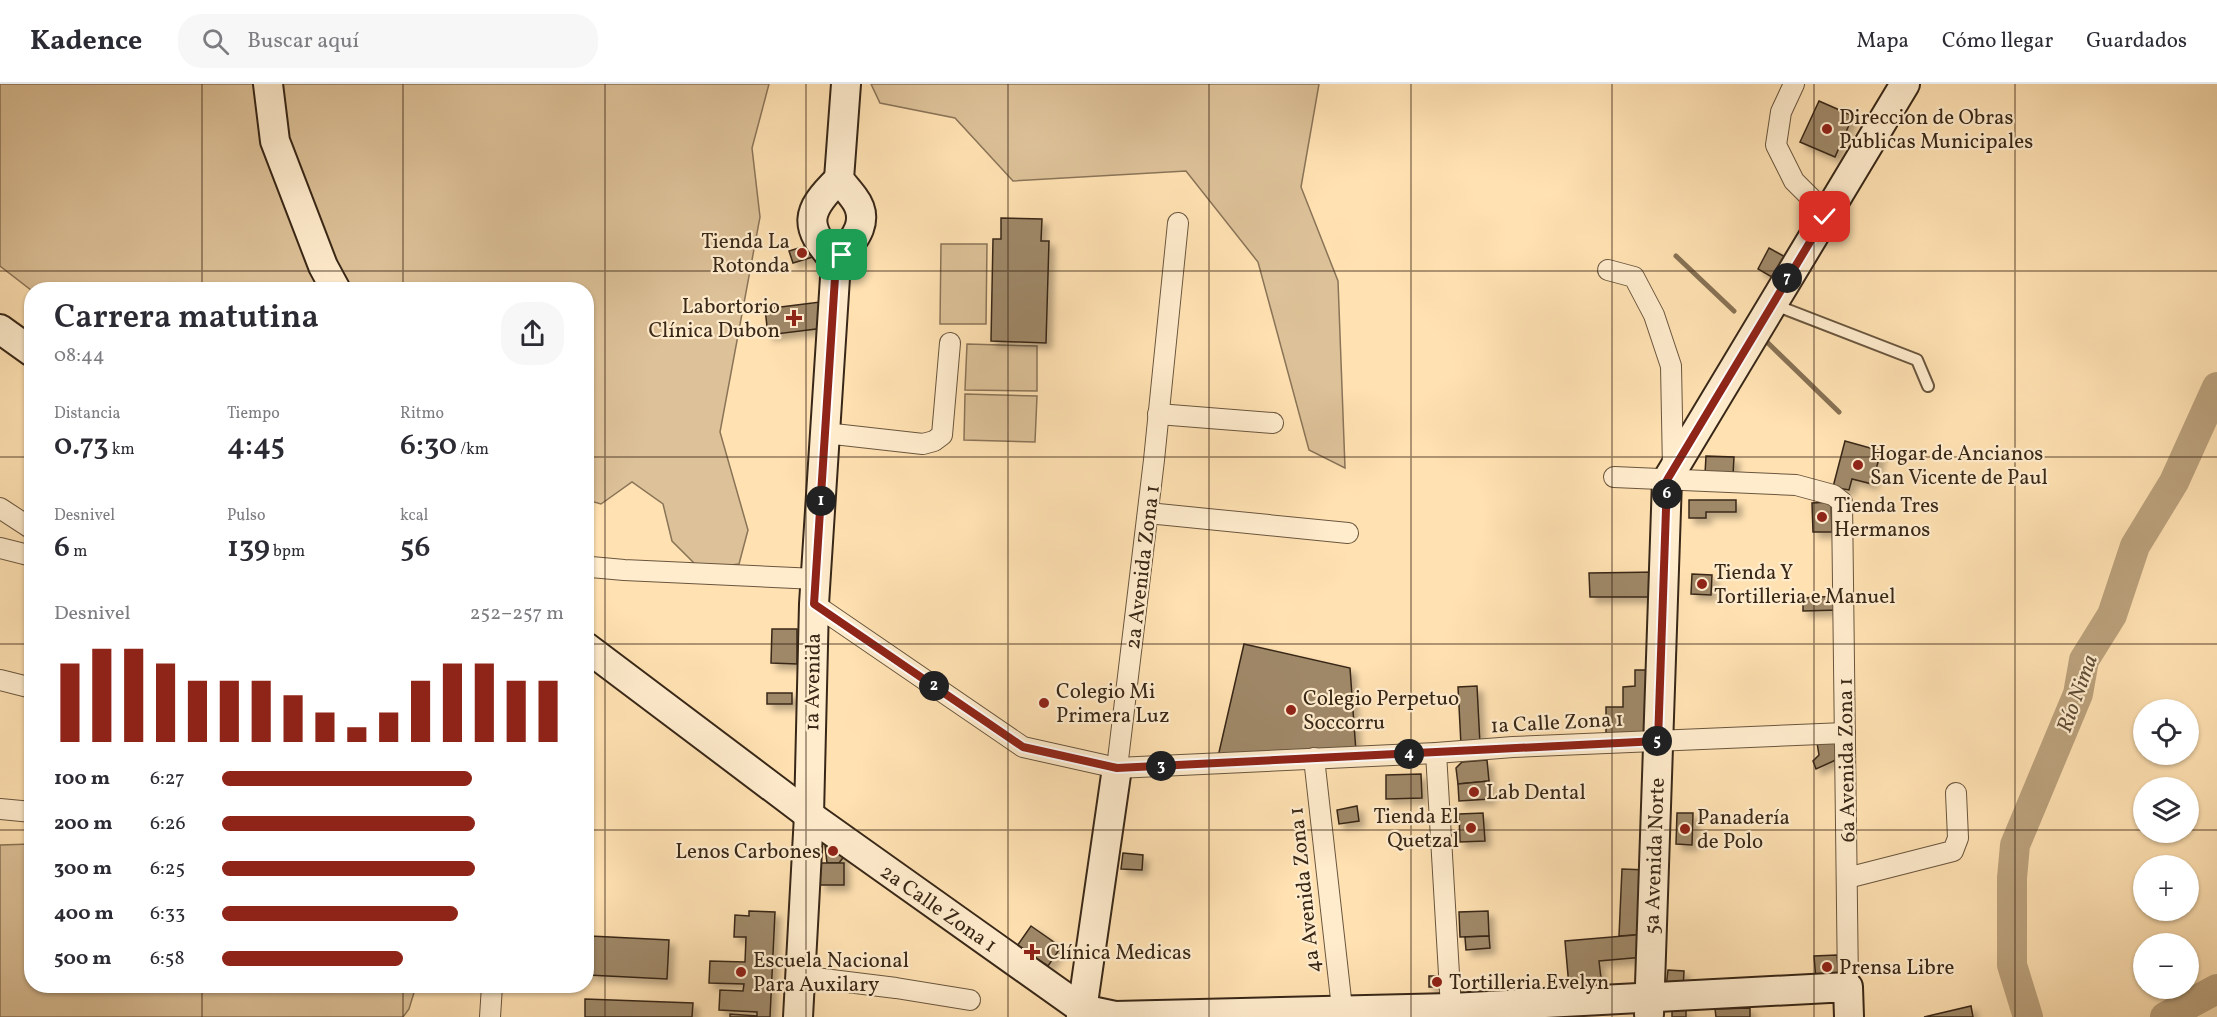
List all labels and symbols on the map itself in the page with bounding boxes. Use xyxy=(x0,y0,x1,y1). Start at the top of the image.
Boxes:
place label: Direccion de Obras Publicas Municipales xyxy=(1839,104,2033,157)
marker: Direccion de Obras Publicas Municipales xyxy=(1820,122,1834,136)
pin xyxy=(1799,191,1850,242)
place label: Tienda La Rotonda xyxy=(701,228,790,281)
pin xyxy=(816,229,867,280)
marker: Tienda La Rotonda xyxy=(795,246,809,260)
pin: 7 xyxy=(1772,263,1802,293)
place label: Labortorio Clínica Dubon xyxy=(648,293,780,346)
marker: Labortorio Clínica Dubon xyxy=(785,309,803,327)
place label: Hogar de Ancianos San Vicente de Paul xyxy=(1870,440,2048,493)
marker: Hogar de Ancianos San Vicente de Paul xyxy=(1851,458,1865,472)
pin: 6 xyxy=(1652,479,1682,509)
street label: 2a Avenida Zona 1 xyxy=(1119,483,1168,651)
pin: 1 xyxy=(806,486,836,516)
place label: Tienda Tres Hermanos xyxy=(1834,492,1939,545)
marker: Tienda Tres Hermanos xyxy=(1815,510,1829,524)
place label: Tienda Y Tortilleria e Manuel xyxy=(1714,559,1896,612)
marker: Tienda Y Tortilleria e Manuel xyxy=(1695,577,1709,591)
street label: 1a Avenida xyxy=(798,633,829,731)
water label: Río Nima xyxy=(2050,651,2107,737)
pin: 2 xyxy=(919,671,949,701)
street label: 6a Avenida Zona 1 xyxy=(1832,677,1863,843)
place label: Colegio Mi Primera Luz xyxy=(1056,678,1169,731)
place label: Colegio Perpetuo Soccorru xyxy=(1303,685,1459,738)
marker: Colegio Mi Primera Luz xyxy=(1037,696,1051,710)
marker: Colegio Perpetuo Soccorru xyxy=(1284,703,1298,717)
street label: 1a Calle Zona 1 xyxy=(1490,706,1624,741)
pin: 5 xyxy=(1642,726,1672,756)
pin: 4 xyxy=(1394,739,1424,769)
pin: 3 xyxy=(1146,751,1176,781)
street label: 5a Avenida Norte xyxy=(1638,777,1673,935)
place label: Lab Dental xyxy=(1486,779,1586,808)
marker: Lab Dental xyxy=(1467,785,1481,799)
place label: Tienda El Quetzal xyxy=(1374,803,1459,856)
place label: Panadería de Polo xyxy=(1697,804,1790,857)
street label: 4a Avenida Zona 1 xyxy=(1282,805,1329,974)
marker: Tienda El Quetzal xyxy=(1464,821,1478,835)
marker: Panadería de Polo xyxy=(1678,822,1692,836)
place label: Lenos Carbones xyxy=(675,838,821,867)
marker: Lenos Carbones xyxy=(826,844,840,858)
street label: 2a Calle Zona 1 xyxy=(874,858,1002,960)
place label: Clínica Medicas xyxy=(1046,939,1191,968)
marker: Clínica Medicas xyxy=(1023,943,1041,961)
place label: Escuela Nacional Para Auxilary xyxy=(753,947,909,1000)
place label: Prensa Libre xyxy=(1839,954,1955,983)
marker: Prensa Libre xyxy=(1820,960,1834,974)
marker: Escuela Nacional Para Auxilary xyxy=(734,965,748,979)
place label: Tortilleria Evelyn xyxy=(1449,969,1609,998)
marker: Tortilleria Evelyn xyxy=(1430,975,1444,989)

